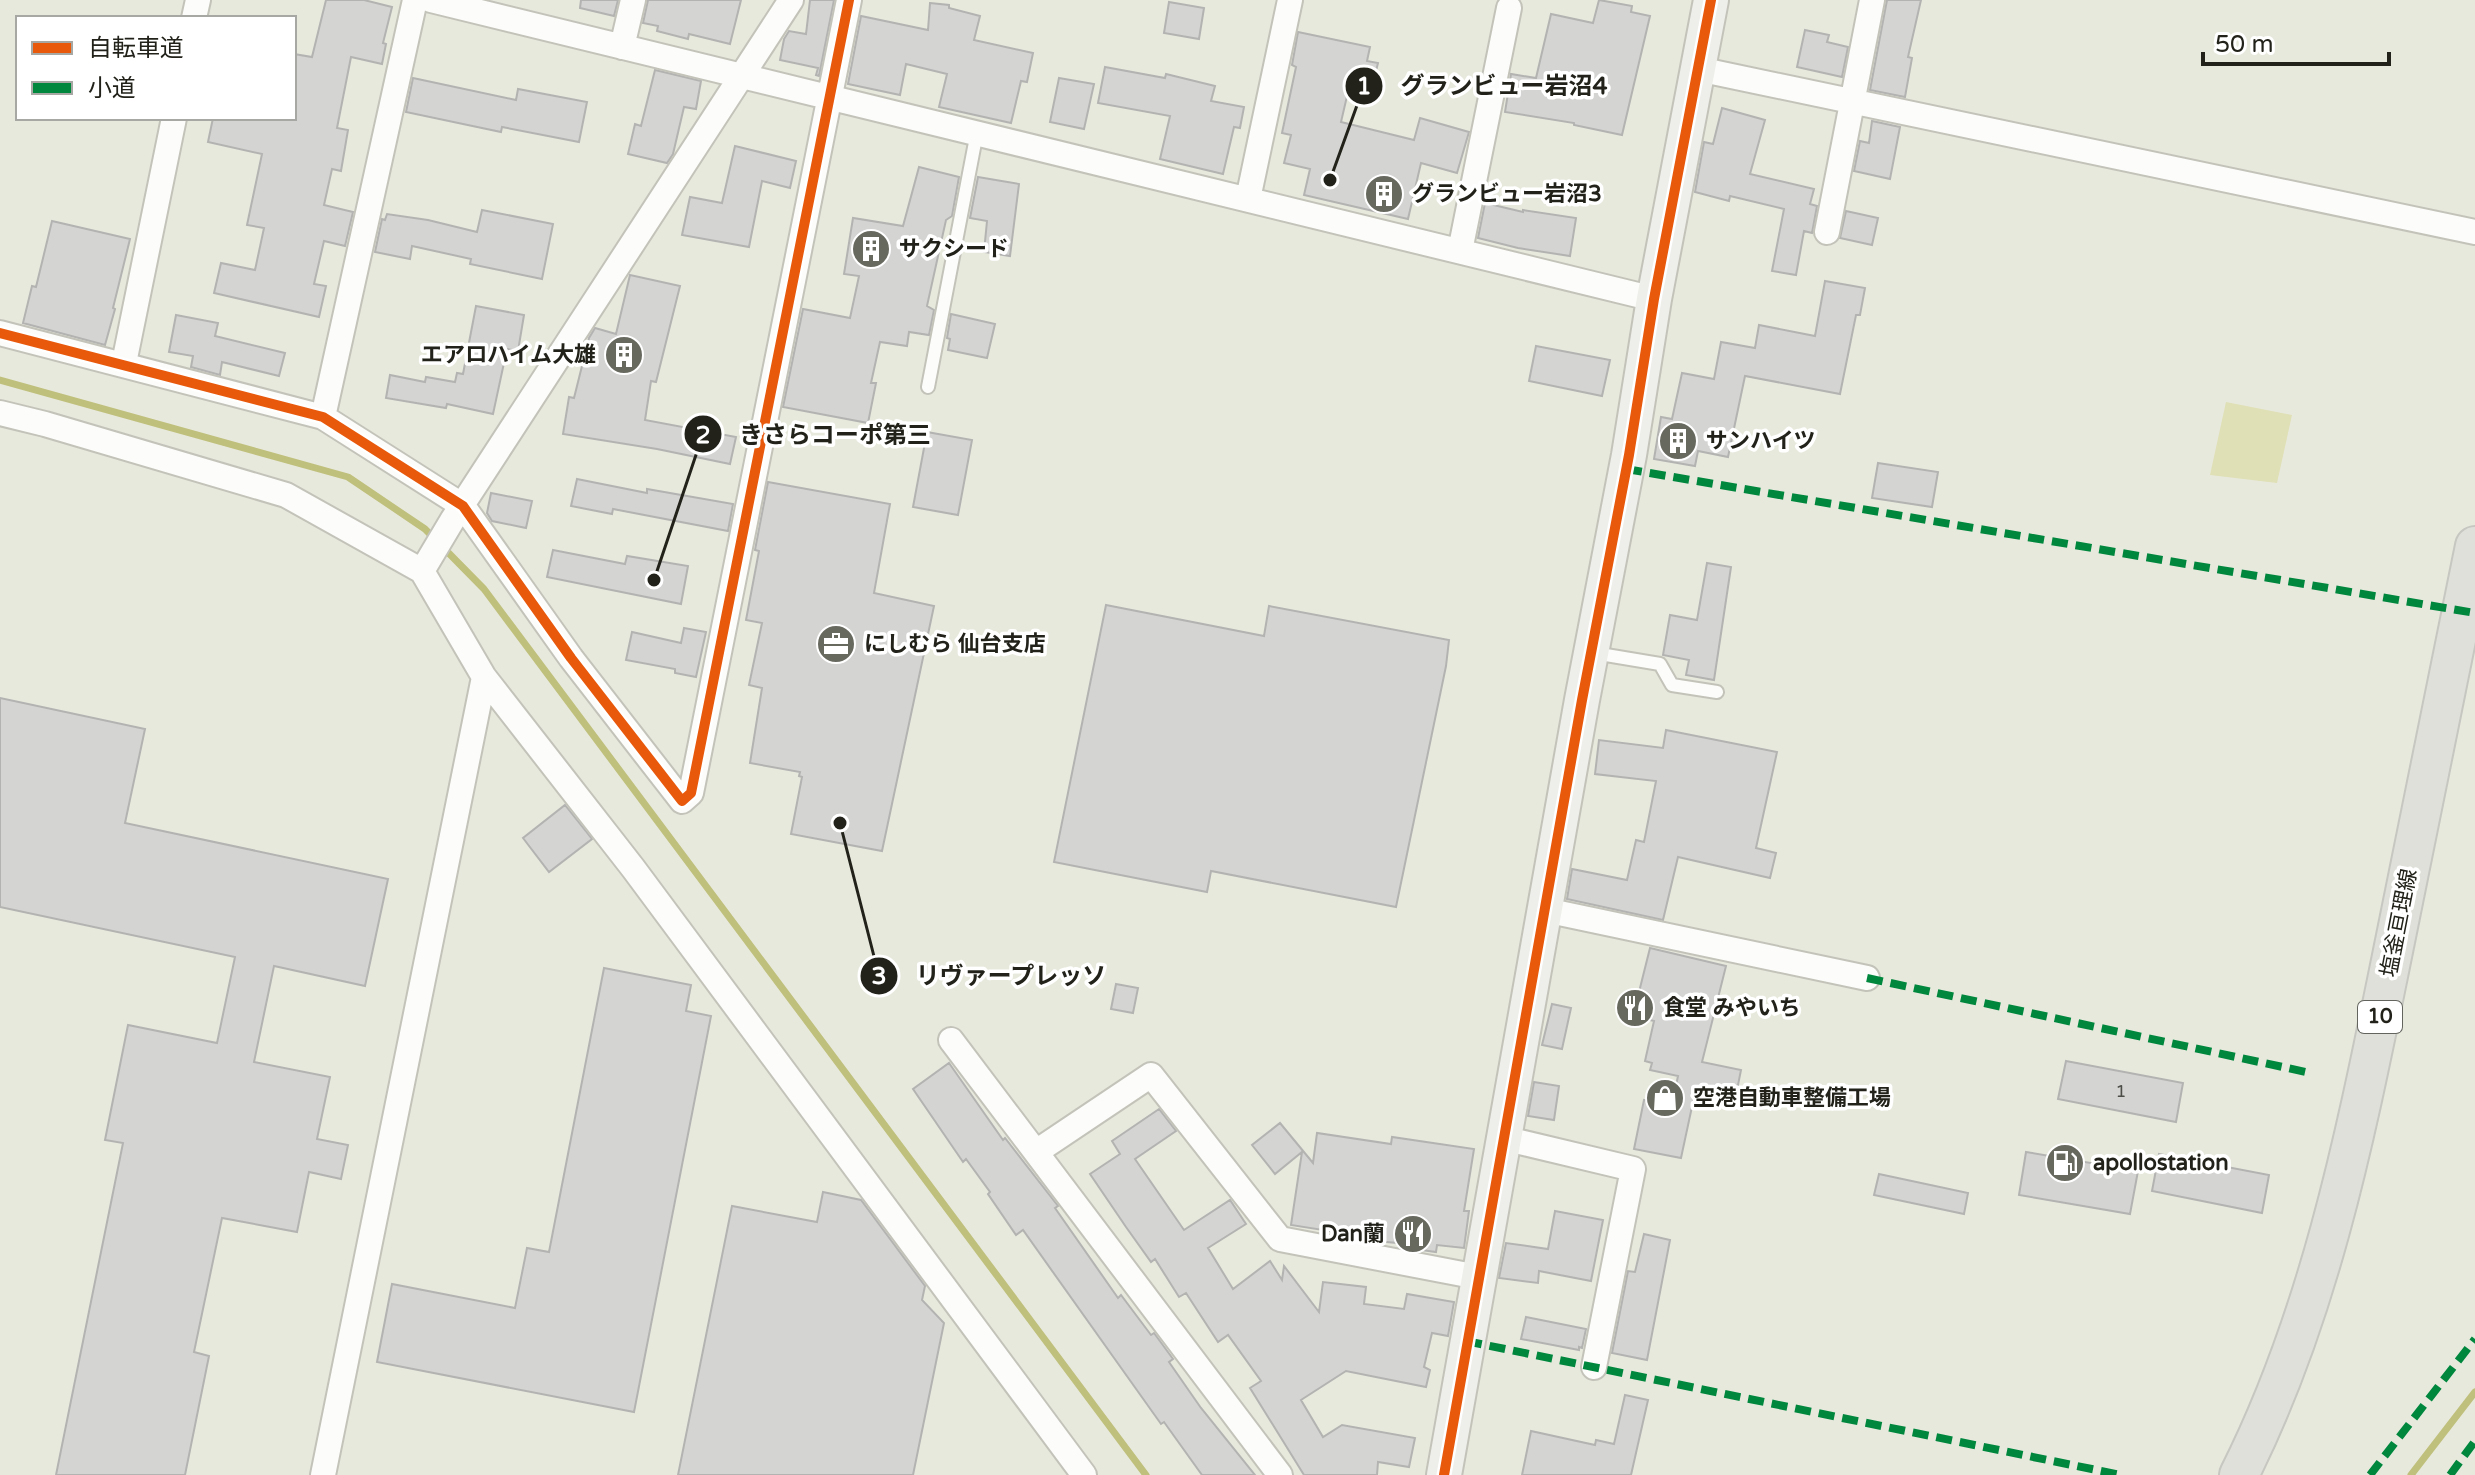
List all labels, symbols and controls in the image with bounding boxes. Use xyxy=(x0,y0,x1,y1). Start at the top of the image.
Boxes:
legend xyxy=(16,16,296,120)
scale bar xyxy=(2203,16,2389,66)
text: 50 m xyxy=(2215,30,2273,59)
text: 自転車道 xyxy=(88,34,184,63)
callout: グランビュー岩沼4 xyxy=(1344,62,1623,110)
text: 1 xyxy=(1356,72,1372,101)
text: グランビュー岩沼4 xyxy=(1400,72,1608,101)
text: 小道 xyxy=(88,74,136,103)
building icon: グランビュー岩沼3 xyxy=(1363,173,1405,215)
place label: グランビュー岩沼3 xyxy=(1412,181,1602,207)
building icon: サクシード xyxy=(850,228,892,270)
place label: サクシード xyxy=(899,236,1009,262)
building icon: エアロハイム大雄 xyxy=(603,334,645,376)
place label: エアロハイム大雄 xyxy=(421,342,596,368)
callout: きさらコーポ第三 xyxy=(683,410,947,458)
building icon: サンハイツ xyxy=(1657,420,1699,462)
text: 2 xyxy=(695,421,711,450)
text: きさらコーポ第三 xyxy=(739,421,931,450)
place label: サンハイツ xyxy=(1706,428,1816,454)
office icon: にしむら 仙台支店 xyxy=(815,623,857,665)
place label: にしむら 仙台支店 xyxy=(864,631,1046,657)
street label: 塩釜亘理線 xyxy=(2376,867,2422,979)
callout: リヴァープレッソ xyxy=(859,952,1123,1000)
text: 3 xyxy=(871,962,887,991)
text: リヴァープレッソ xyxy=(916,962,1106,991)
restaurant icon: 食堂 みやいち xyxy=(1614,987,1656,1029)
place label: 食堂 みやいち xyxy=(1663,995,1801,1021)
road number: 10 xyxy=(2358,1001,2402,1033)
shop icon: 空港自動車整備工場 xyxy=(1644,1077,1686,1119)
house number: 1 xyxy=(2115,1080,2127,1102)
place label: 空港自動車整備工場 xyxy=(1693,1085,1891,1111)
fuel station icon: apollostation xyxy=(2044,1142,2086,1184)
place label: apollostation xyxy=(2093,1150,2229,1176)
restaurant icon: Dan蘭 xyxy=(1392,1213,1434,1255)
place label: Dan蘭 xyxy=(1321,1221,1385,1247)

